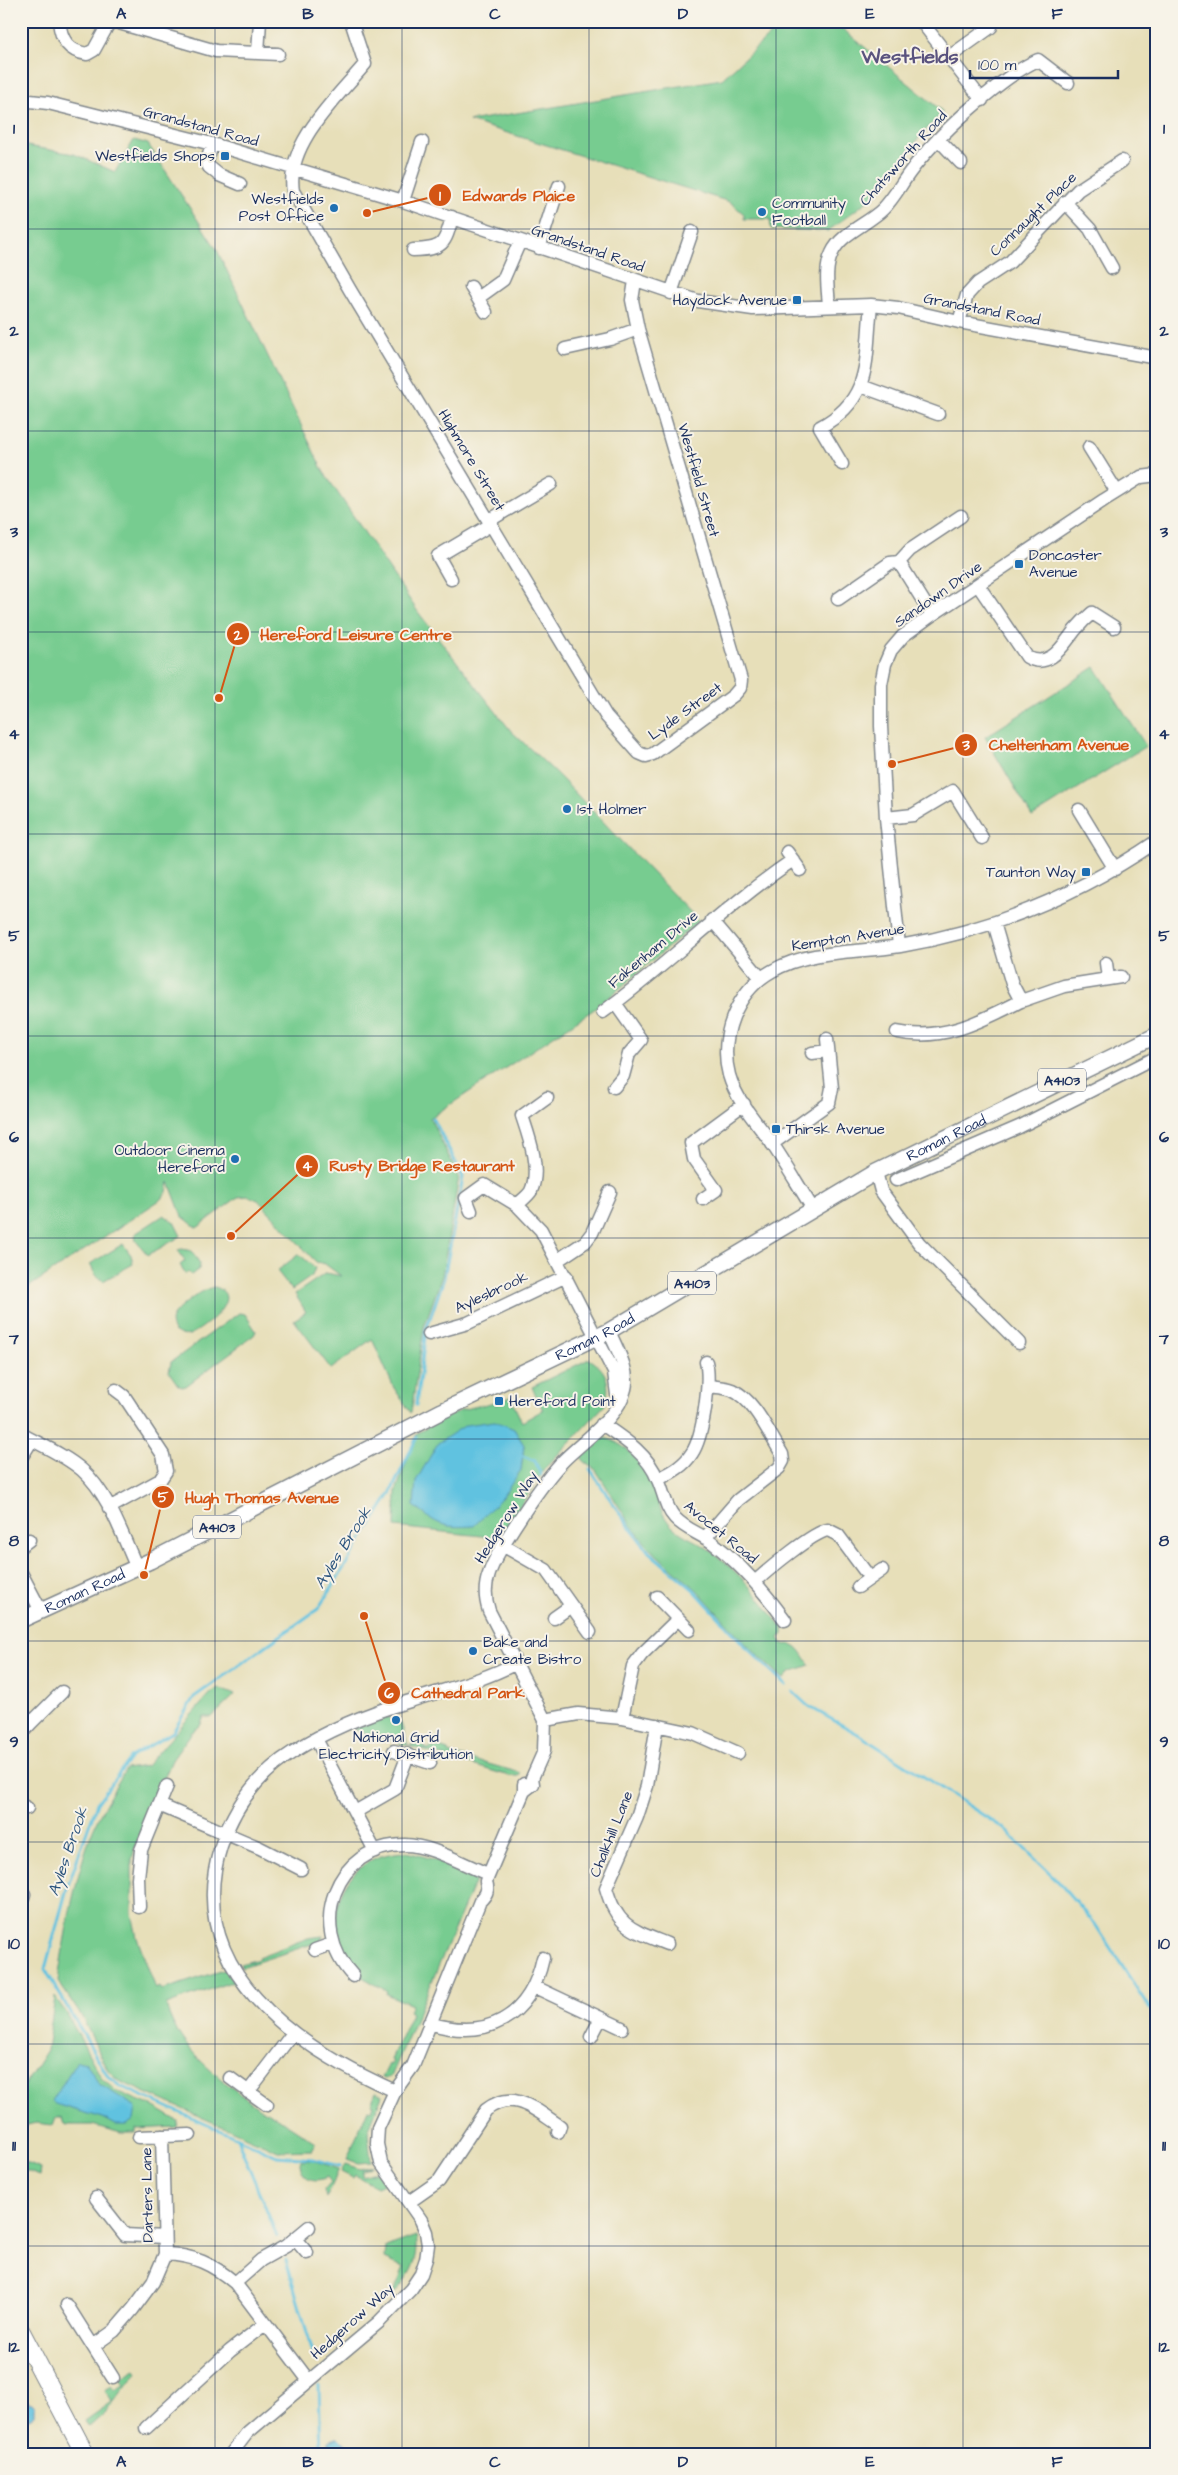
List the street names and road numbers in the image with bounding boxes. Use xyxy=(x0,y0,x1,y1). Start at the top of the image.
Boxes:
street label: Grandstand Road xyxy=(141,101,261,152)
street label: Chatsworth Road xyxy=(855,106,952,211)
street label: Connaught Place xyxy=(985,167,1082,262)
street label: Grandstand Road xyxy=(528,219,648,278)
street label: Grandstand Road xyxy=(922,288,1042,331)
street label: Highmore Street xyxy=(432,405,510,516)
street label: Westfield Street xyxy=(672,421,725,539)
street label: Sandown Drive xyxy=(890,556,986,632)
street label: Lyde Street xyxy=(644,677,727,746)
street label: Fakenham Drive xyxy=(604,905,703,993)
street label: Kempton Avenue xyxy=(790,918,906,957)
road number: A4103 xyxy=(1038,1068,1086,1092)
street label: Roman Road xyxy=(903,1110,990,1167)
street label: Aylesbrook xyxy=(451,1266,532,1319)
road number: A4103 xyxy=(668,1272,716,1295)
street label: Roman Road xyxy=(552,1308,639,1366)
street label: Hedgerow Way xyxy=(470,1467,544,1568)
street label: Avocet Road xyxy=(679,1496,762,1569)
road number: A4103 xyxy=(193,1515,241,1538)
street label: Roman Road xyxy=(41,1564,129,1619)
street label: Chalkhill Lane xyxy=(585,1788,638,1880)
street label: Darters Lane xyxy=(136,2147,159,2243)
street label: Hedgerow Way xyxy=(306,2278,399,2365)

